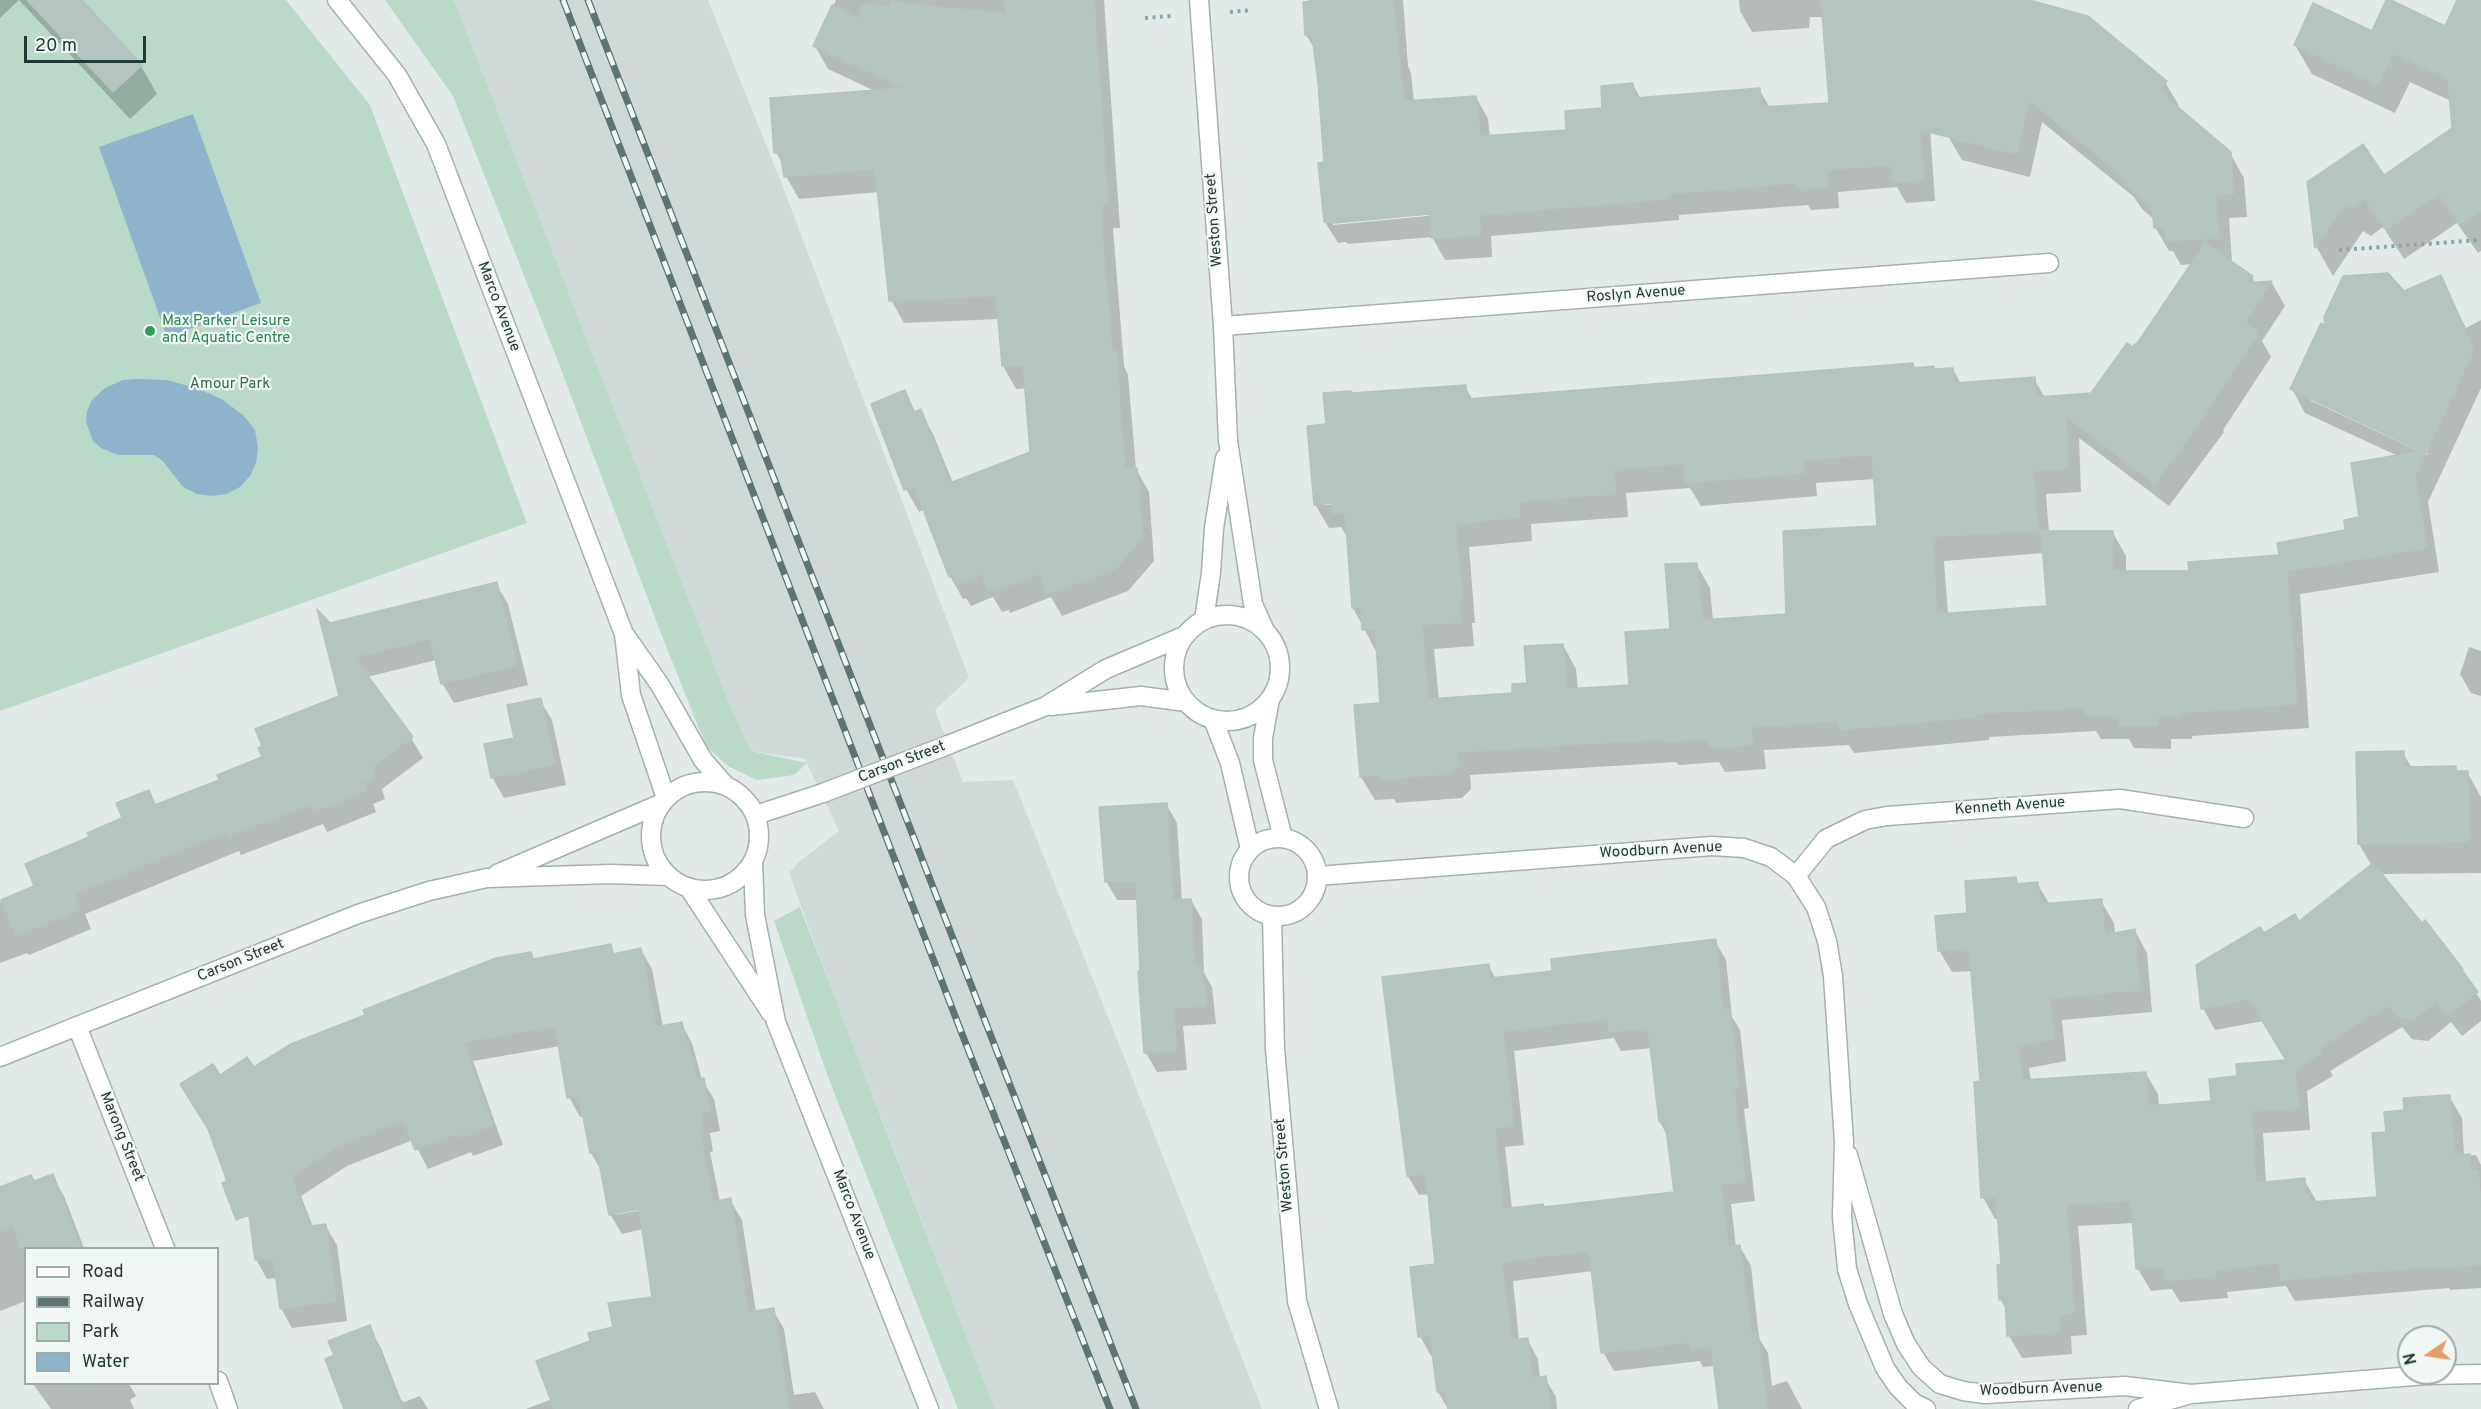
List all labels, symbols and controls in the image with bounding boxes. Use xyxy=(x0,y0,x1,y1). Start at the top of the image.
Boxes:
scale bar xyxy=(27,24,148,62)
text: 20 m xyxy=(35,35,77,58)
street label: Weston Street xyxy=(1203,172,1227,268)
street label: Marco Avenue xyxy=(473,260,523,354)
street label: Roslyn Avenue xyxy=(1586,283,1686,307)
place label: Max Parker Leisure and Aquatic Centre xyxy=(162,313,290,348)
marker: Max Parker Leisure and Aquatic Centre xyxy=(143,324,157,338)
park label: Amour Park xyxy=(190,376,270,394)
street label: Carson Street xyxy=(856,738,948,788)
street label: Kenneth Avenue xyxy=(1954,794,2066,820)
street label: Woodburn Avenue xyxy=(1599,839,1723,863)
street label: Carson Street xyxy=(195,935,287,987)
street label: Marong Street xyxy=(95,1089,147,1185)
street label: Weston Street xyxy=(1272,1117,1298,1213)
street label: Marco Avenue xyxy=(828,1168,878,1262)
legend xyxy=(24,1247,219,1385)
text: Road xyxy=(82,1261,124,1284)
text: Railway xyxy=(82,1291,144,1314)
text: Park xyxy=(82,1321,119,1344)
north arrow xyxy=(2397,1325,2457,1385)
text: Water xyxy=(82,1351,129,1374)
text: N xyxy=(2400,1351,2422,1366)
street label: Woodburn Avenue xyxy=(1979,1379,2103,1401)

